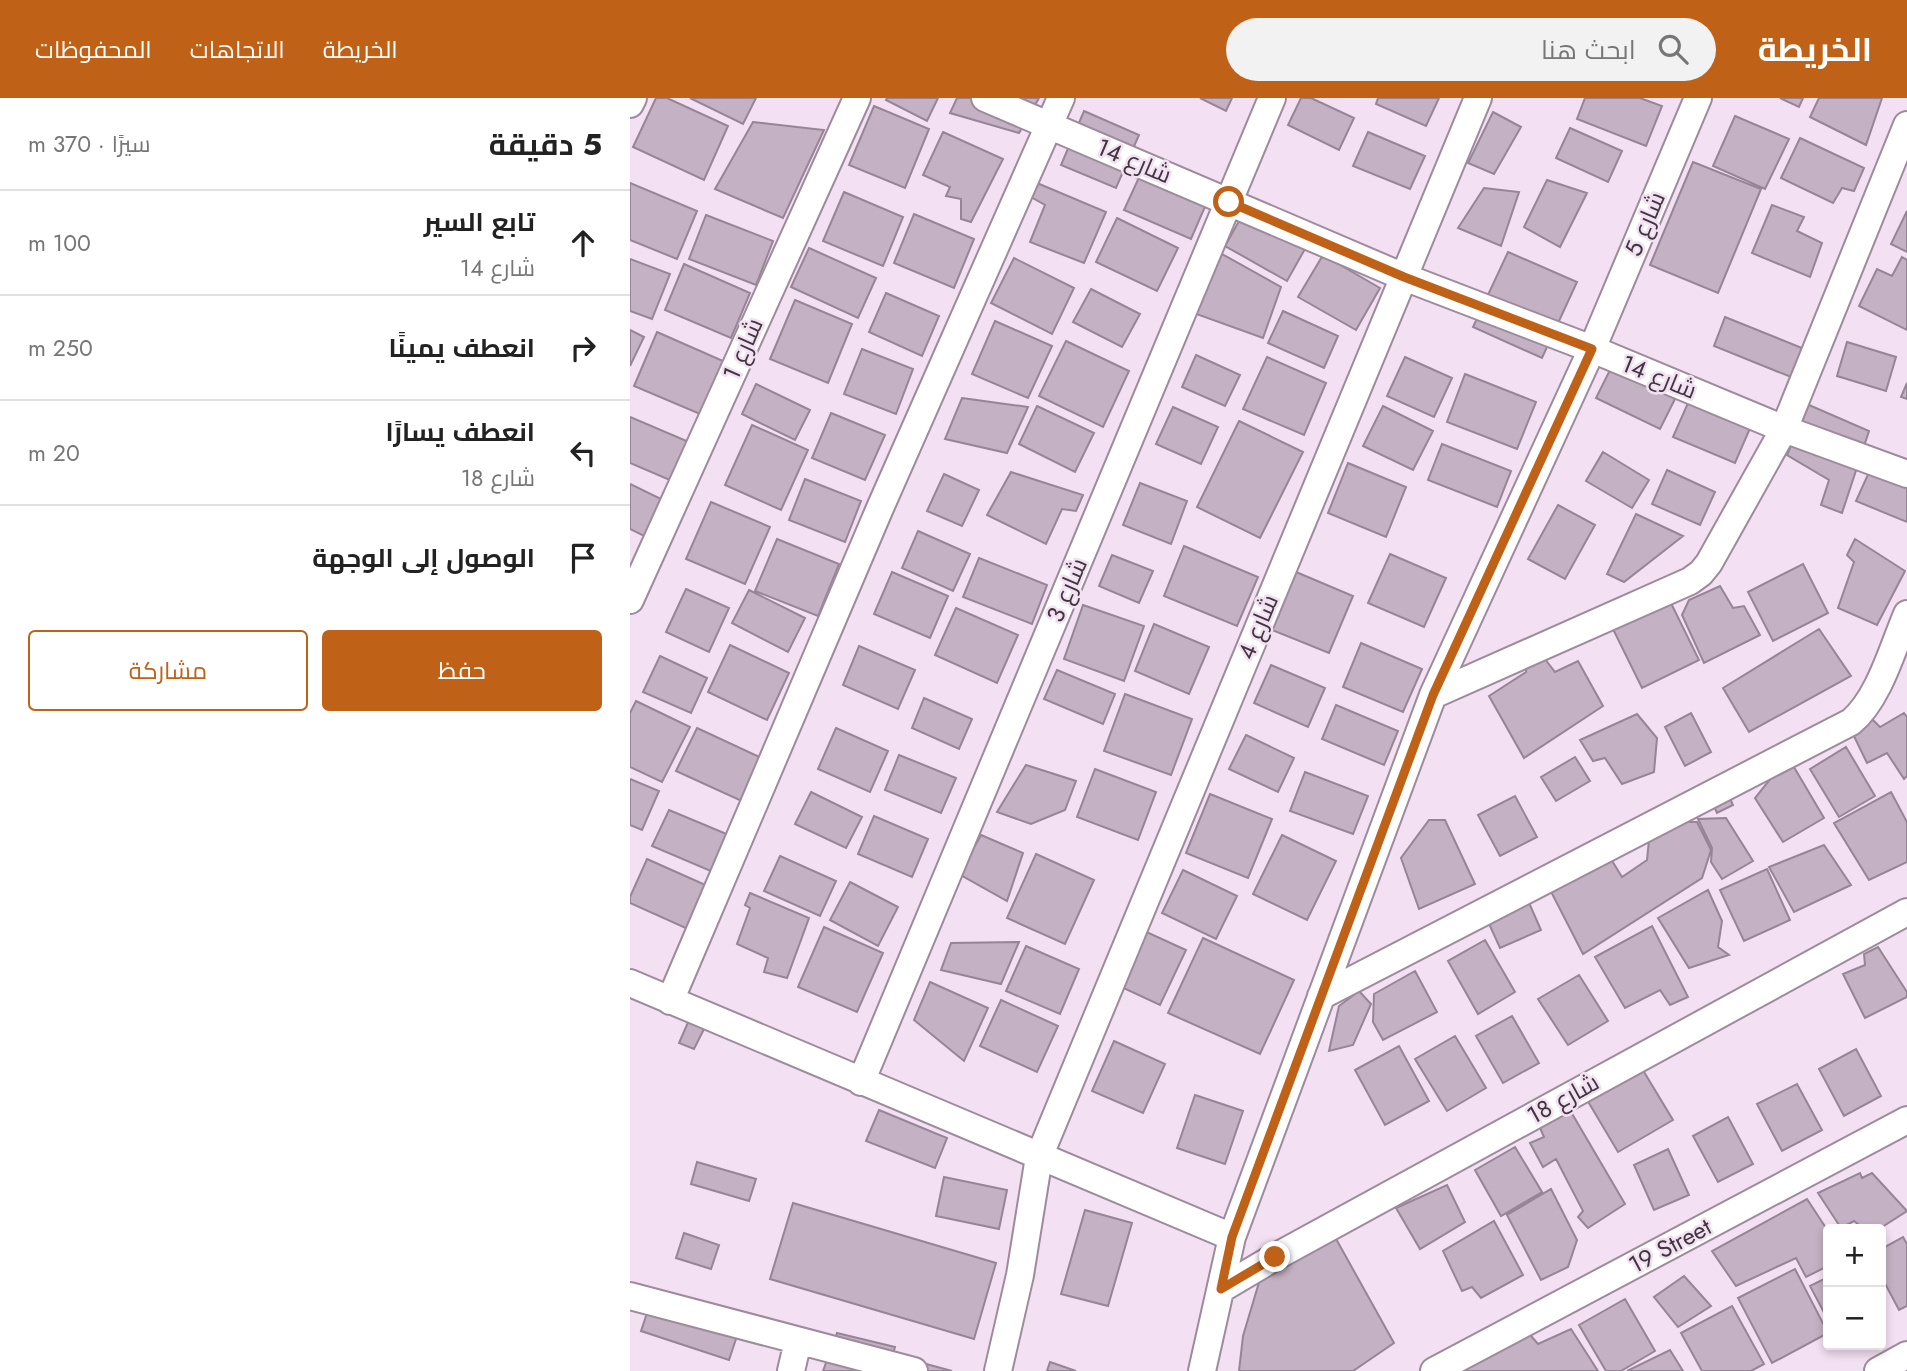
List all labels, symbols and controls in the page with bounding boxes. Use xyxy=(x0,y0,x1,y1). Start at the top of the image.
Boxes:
search box xyxy=(1226,18,1716,81)
text: الخريطة xyxy=(1758,26,1872,73)
icon: search xyxy=(1654,30,1692,68)
text: ابحث هنا xyxy=(1541,31,1636,69)
text: المحفوظات xyxy=(35,32,152,67)
text: الاتجاهات xyxy=(190,32,285,67)
text: الخريطة xyxy=(323,32,398,67)
text: 5 دقيقة xyxy=(489,123,602,166)
text: سيرًا · 370 m xyxy=(28,127,151,161)
street label: شارع 14 xyxy=(1091,129,1177,192)
route start xyxy=(1213,186,1244,217)
street label: شارع 5 xyxy=(1615,186,1674,262)
text: تابع السير xyxy=(424,203,535,241)
icon: ahead xyxy=(564,224,602,262)
text: 100 m xyxy=(28,226,91,260)
text: شارع 14 xyxy=(460,251,535,285)
street label: شارع 1 xyxy=(713,312,772,385)
text: انعطف يمينًا xyxy=(389,329,535,367)
icon: right xyxy=(564,329,602,367)
text: 250 m xyxy=(28,331,93,365)
street label: شارع 14 xyxy=(1616,346,1702,407)
text: انعطف يسارًا xyxy=(385,413,535,451)
icon: left xyxy=(564,434,602,472)
text: 20 m xyxy=(28,436,80,470)
text: شارع 18 xyxy=(461,461,535,495)
text: الوصول إلى الوجهة xyxy=(312,539,535,577)
icon: arrive xyxy=(564,539,602,577)
street label: شارع 3 xyxy=(1037,552,1096,627)
street label: شارع 4 xyxy=(1228,589,1287,665)
button: مشاركة xyxy=(28,630,308,711)
button: حفظ xyxy=(322,630,602,711)
street label: شارع 18 xyxy=(1520,1064,1605,1133)
street label: 19 Street xyxy=(1622,1209,1718,1282)
map controls xyxy=(1823,1224,1886,1350)
button: + xyxy=(1823,1224,1886,1287)
route end xyxy=(1259,1241,1290,1272)
button: − xyxy=(1823,1287,1886,1350)

